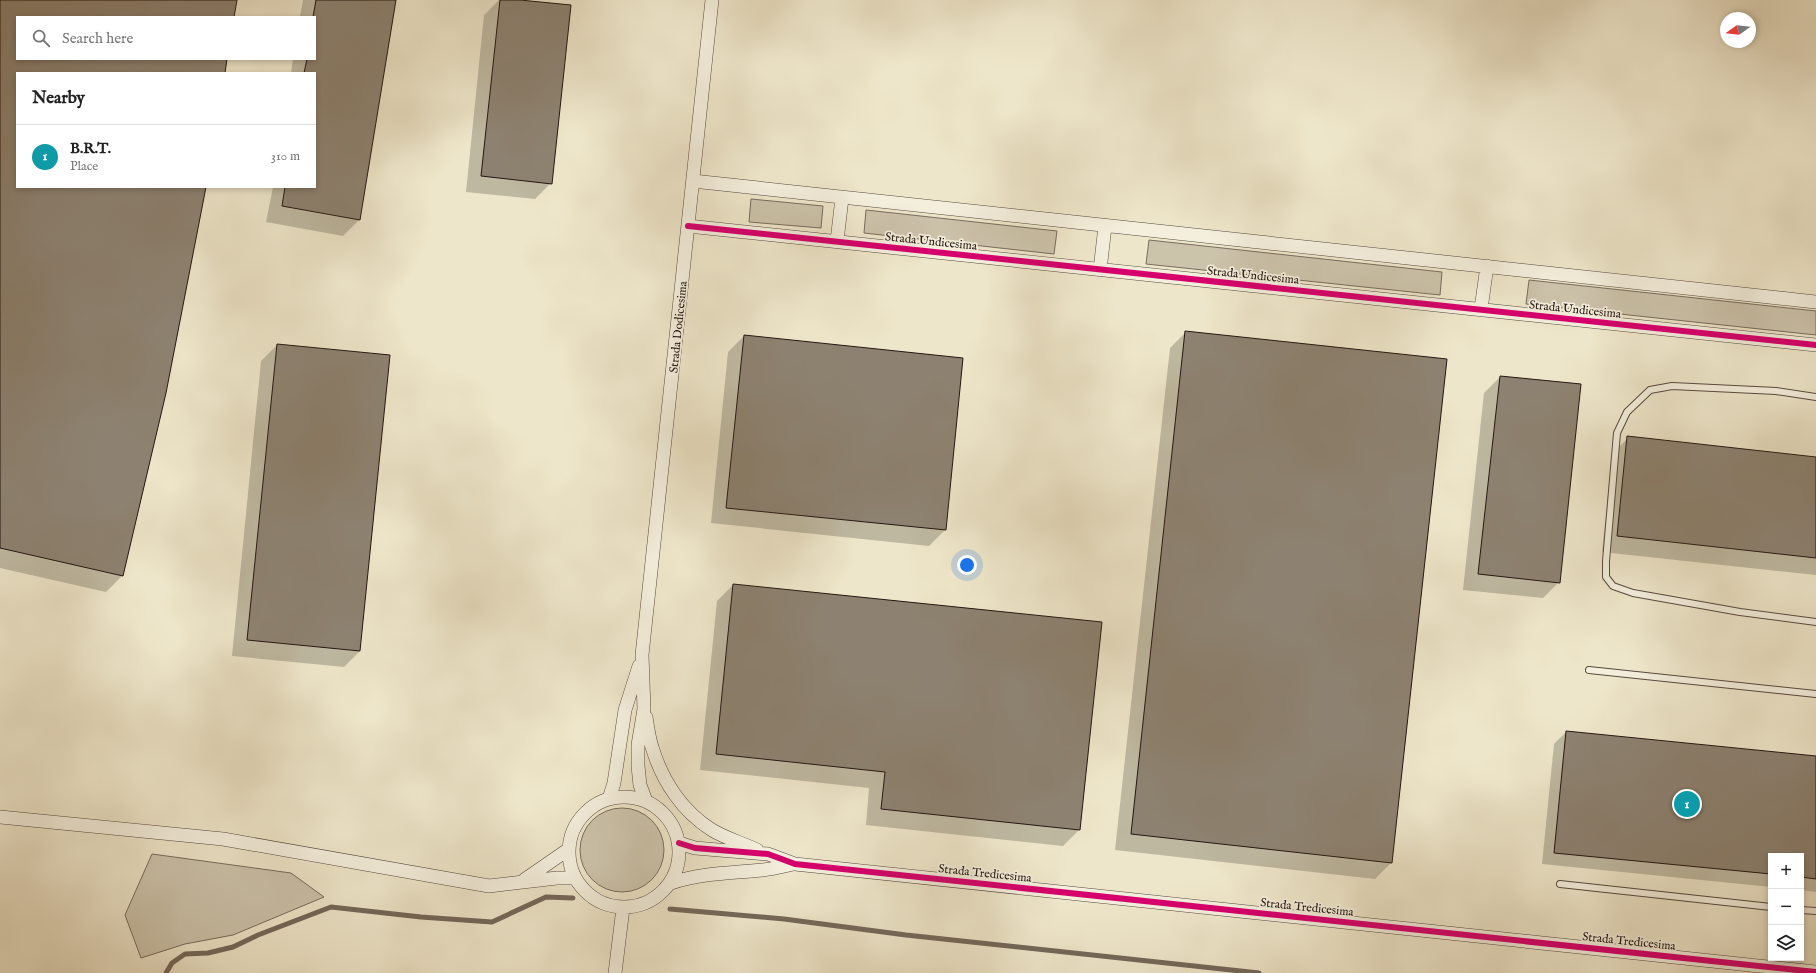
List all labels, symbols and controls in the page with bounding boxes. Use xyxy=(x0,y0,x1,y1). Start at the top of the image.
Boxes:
north arrow xyxy=(1720,12,1756,48)
search box xyxy=(16,16,316,60)
icon: search xyxy=(30,27,52,49)
text: Search here xyxy=(62,29,133,48)
text: Nearby xyxy=(32,88,85,109)
text: B.R.T. xyxy=(70,139,111,158)
text: 1 xyxy=(43,148,47,165)
text: 310 m xyxy=(271,148,300,165)
text: Place xyxy=(70,158,98,175)
street label: Strada Undicesima xyxy=(884,229,978,254)
street label: Strada Undicesima xyxy=(1206,263,1300,288)
street label: Strada Dodicesima xyxy=(666,280,691,374)
street label: Strada Undicesima xyxy=(1528,297,1622,322)
your location xyxy=(957,555,977,575)
pin: 1 xyxy=(1674,789,1700,819)
map controls xyxy=(1768,853,1804,961)
button: + xyxy=(1768,853,1804,889)
street label: Strada Tredicesima xyxy=(937,861,1033,886)
button: − xyxy=(1768,889,1804,925)
street label: Strada Tredicesima xyxy=(1259,895,1355,920)
button: layers xyxy=(1768,925,1804,961)
street label: Strada Tredicesima xyxy=(1581,929,1677,954)

